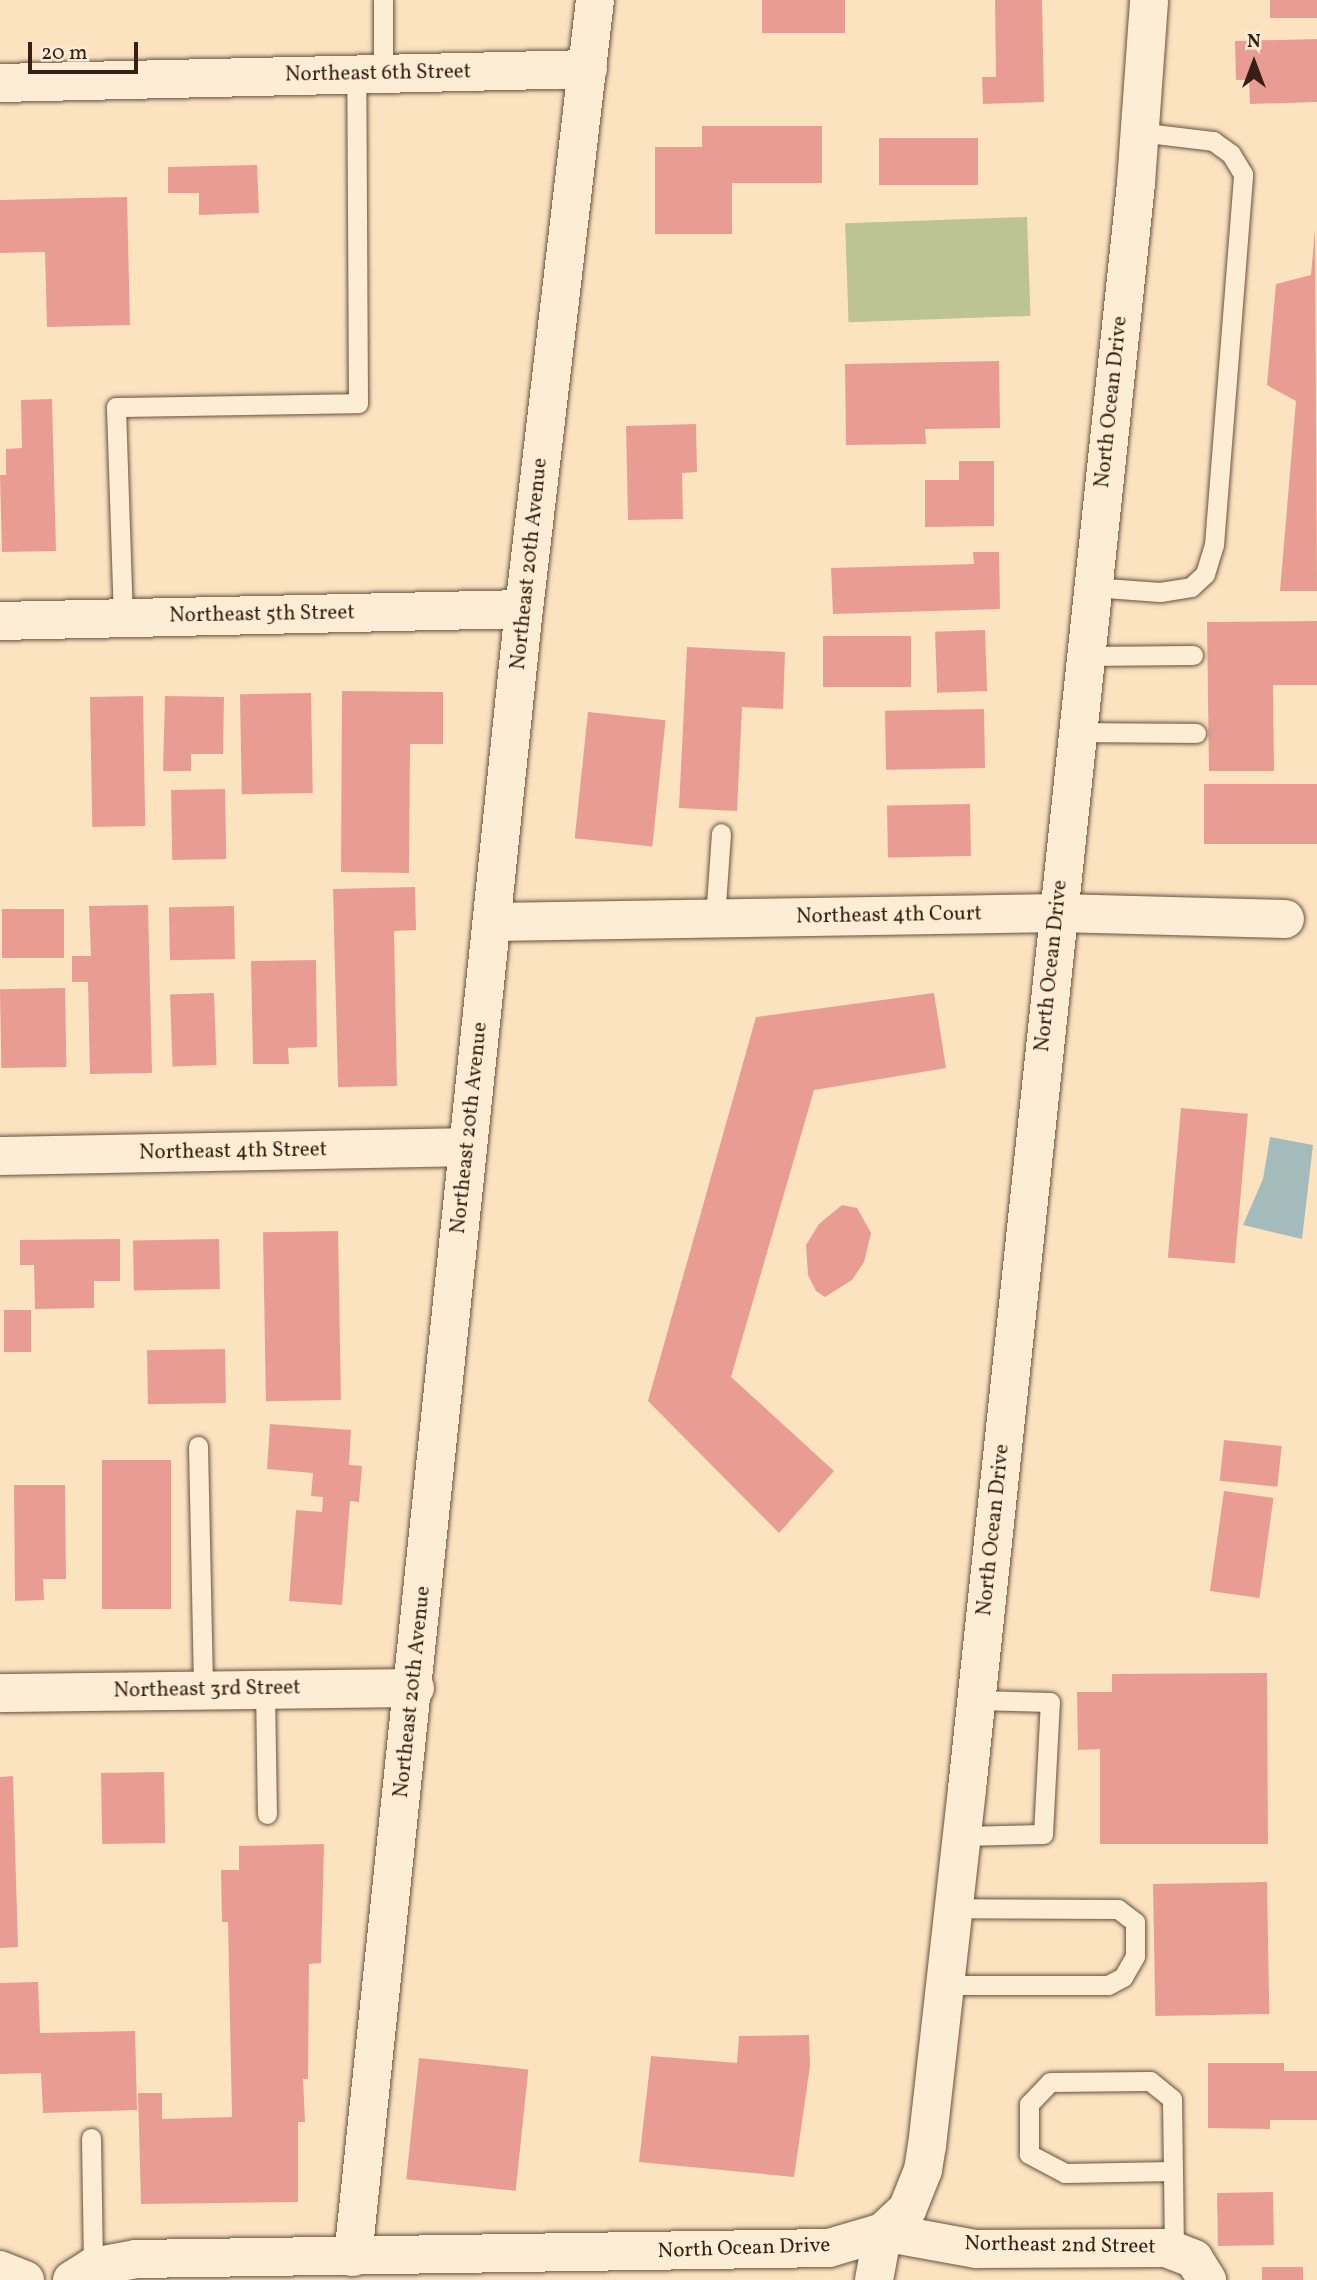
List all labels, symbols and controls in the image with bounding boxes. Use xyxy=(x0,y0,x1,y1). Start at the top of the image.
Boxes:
scale bar xyxy=(32,28,142,72)
north arrow xyxy=(1219,28,1289,98)
text: N xyxy=(1247,29,1261,55)
text: 20 m xyxy=(41,39,87,68)
street label: Northeast 6th Street xyxy=(285,60,471,88)
street label: North Ocean Drive xyxy=(1090,315,1134,489)
street label: Northeast 20th Avenue xyxy=(506,457,554,671)
street label: Northeast 5th Street xyxy=(169,601,355,629)
street label: North Ocean Drive xyxy=(1030,879,1074,1053)
street label: Northeast 4th Court xyxy=(796,902,982,930)
street label: Northeast 20th Avenue xyxy=(446,1021,494,1235)
street label: Northeast 4th Street xyxy=(139,1138,327,1166)
street label: North Ocean Drive xyxy=(972,1443,1016,1617)
street label: Northeast 20th Avenue xyxy=(389,1585,437,1799)
street label: Northeast 3rd Street xyxy=(113,1676,301,1704)
street label: Northeast 2nd Street xyxy=(964,2232,1156,2260)
street label: North Ocean Drive xyxy=(657,2233,831,2265)

